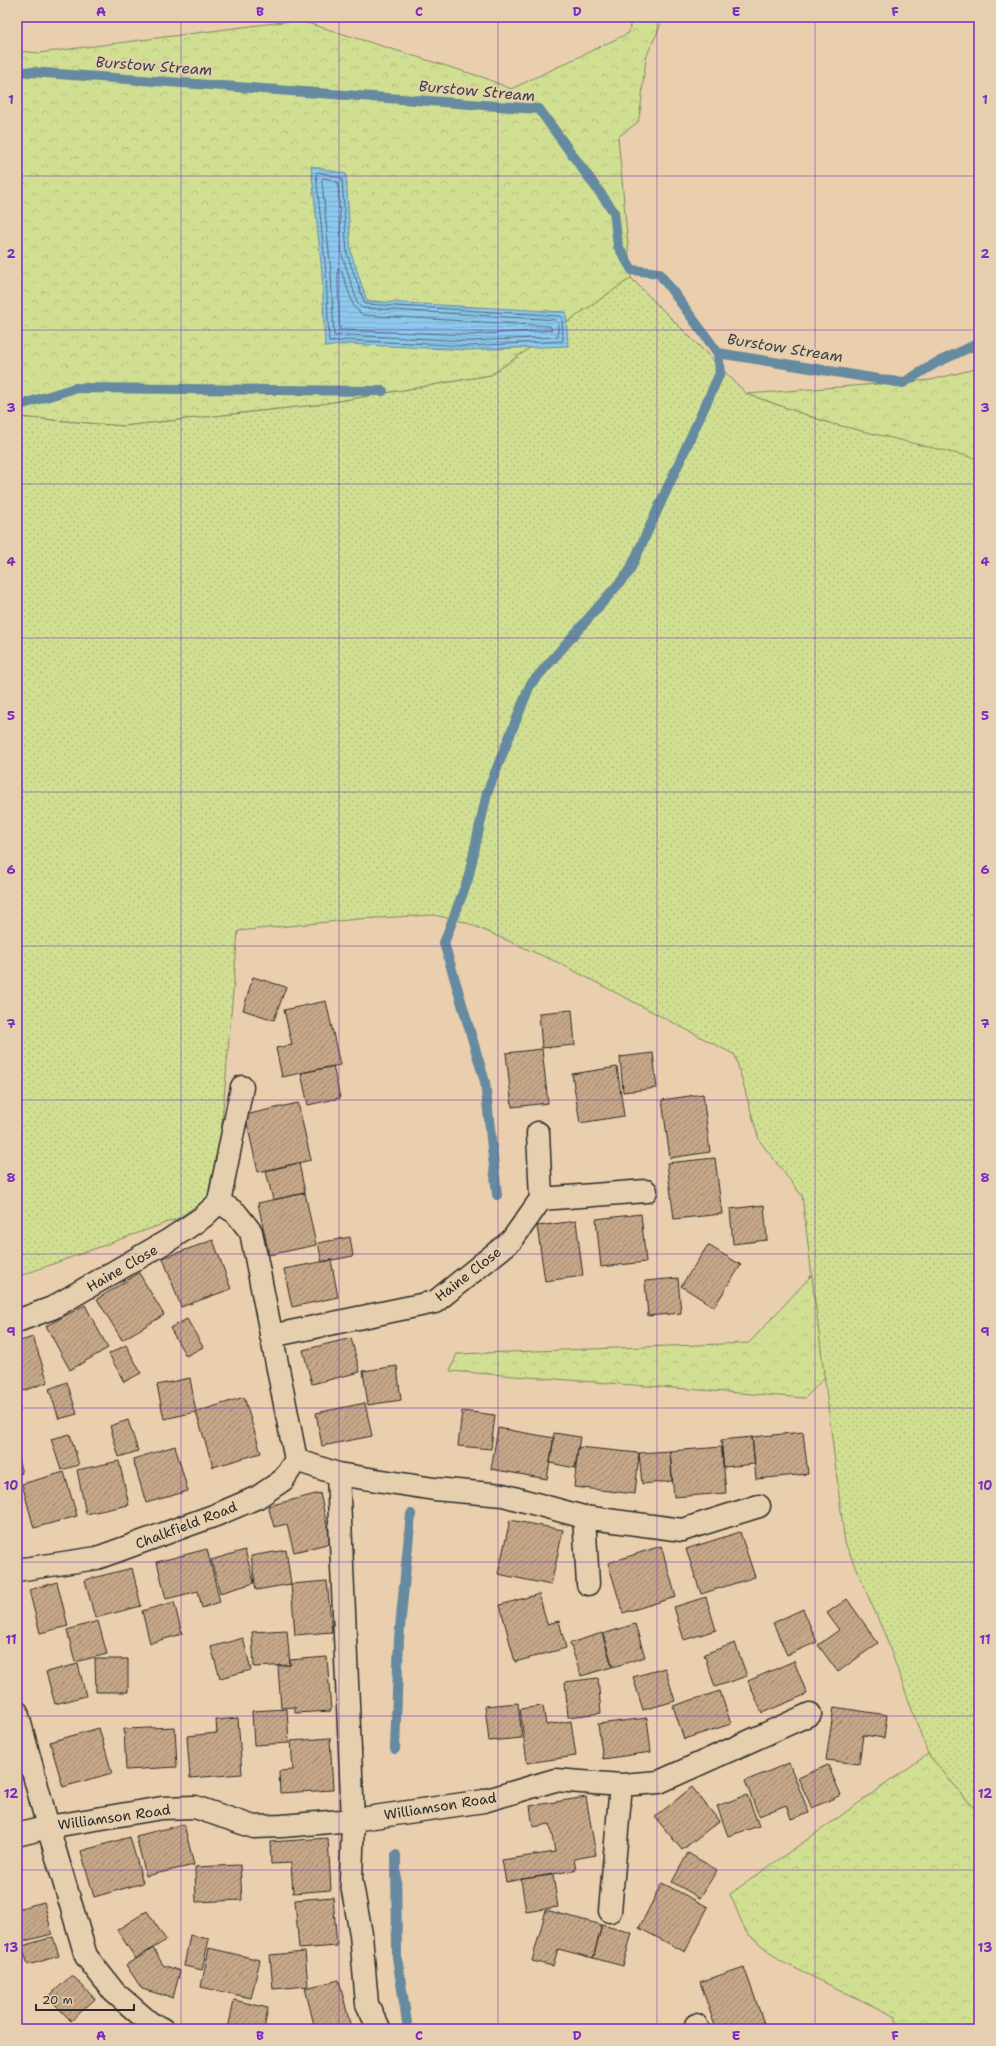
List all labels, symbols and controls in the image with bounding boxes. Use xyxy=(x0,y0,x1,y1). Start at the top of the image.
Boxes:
text: A xyxy=(96,3,106,20)
text: B xyxy=(256,3,264,20)
text: C xyxy=(415,3,423,20)
text: D xyxy=(572,3,582,20)
text: E xyxy=(732,3,741,20)
text: F xyxy=(891,3,899,20)
water label: Burstow Stream xyxy=(95,52,213,80)
water label: Burstow Stream xyxy=(418,76,536,106)
text: 1 xyxy=(8,91,14,108)
text: 1 xyxy=(982,91,988,108)
text: 2 xyxy=(6,245,16,262)
text: 2 xyxy=(980,245,990,262)
water label: Burstow Stream xyxy=(726,329,844,367)
text: 3 xyxy=(6,399,16,416)
text: 3 xyxy=(980,399,990,416)
text: 4 xyxy=(6,553,16,570)
text: 4 xyxy=(980,553,990,570)
text: 5 xyxy=(7,707,15,724)
text: 5 xyxy=(981,707,989,724)
text: 6 xyxy=(6,861,16,878)
text: 6 xyxy=(980,861,990,878)
text: 7 xyxy=(6,1015,16,1032)
text: 7 xyxy=(980,1015,990,1032)
text: 8 xyxy=(6,1169,16,1186)
text: 8 xyxy=(980,1169,990,1186)
street label: Haine Close xyxy=(83,1240,161,1296)
street label: Haine Close xyxy=(431,1242,505,1305)
text: 9 xyxy=(6,1323,16,1340)
text: 9 xyxy=(980,1323,990,1340)
text: 10 xyxy=(4,1477,18,1494)
text: 10 xyxy=(978,1477,992,1494)
street label: Chalkfield Road xyxy=(133,1497,240,1553)
text: 11 xyxy=(5,1631,17,1648)
text: 11 xyxy=(979,1631,991,1648)
text: 12 xyxy=(4,1785,18,1802)
text: 12 xyxy=(978,1785,992,1802)
street label: Williamson Road xyxy=(382,1788,498,1824)
street label: Williamson Road xyxy=(56,1800,172,1834)
text: 13 xyxy=(4,1939,18,1956)
text: 13 xyxy=(978,1939,992,1956)
scale bar xyxy=(36,1986,134,2012)
text: 20 m xyxy=(42,1992,73,2008)
text: A xyxy=(96,2027,106,2044)
text: B xyxy=(256,2027,264,2044)
text: C xyxy=(415,2027,423,2044)
text: D xyxy=(572,2027,582,2044)
text: E xyxy=(732,2027,741,2044)
text: F xyxy=(891,2027,899,2044)

